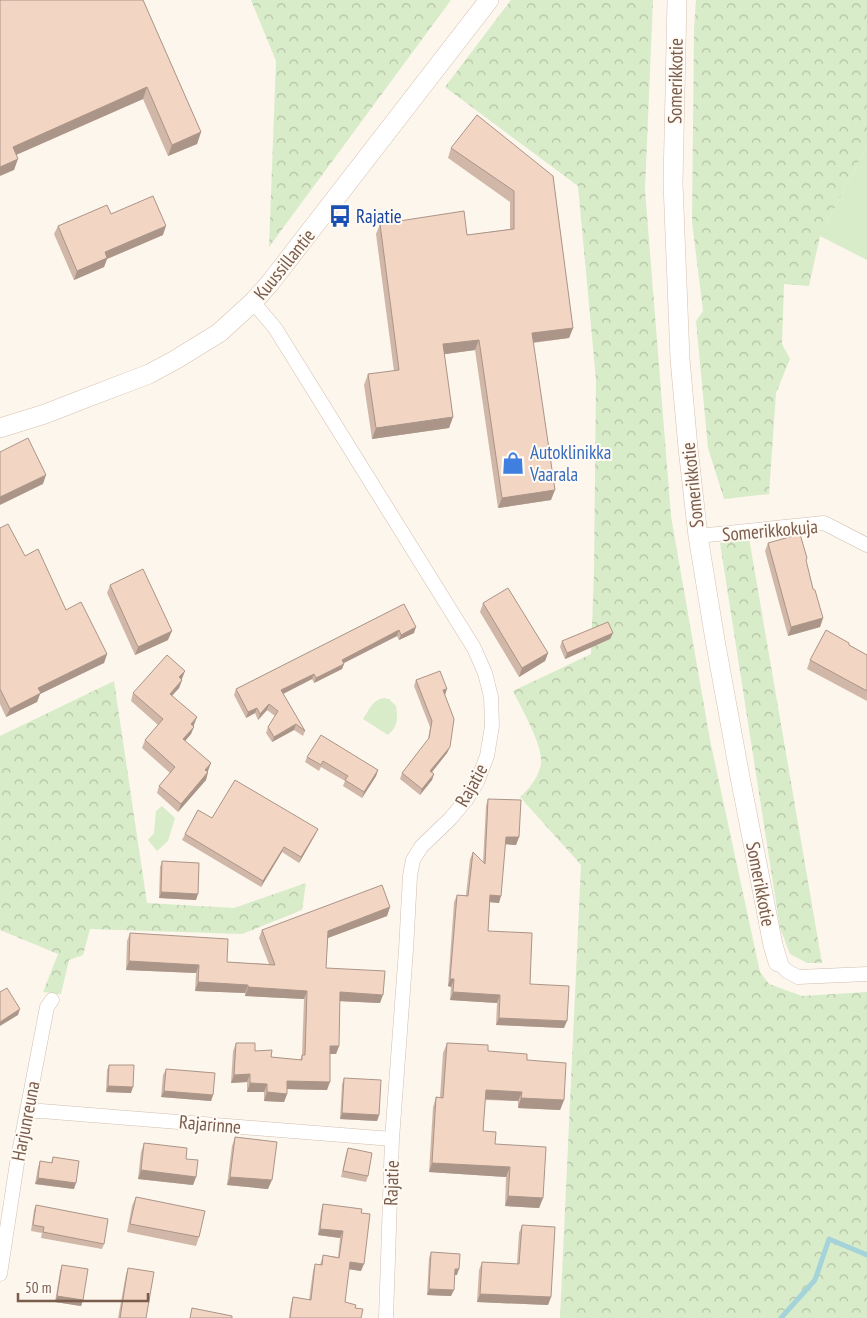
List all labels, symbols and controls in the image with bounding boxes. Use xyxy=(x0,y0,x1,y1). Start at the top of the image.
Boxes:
street label: Somerikkotie xyxy=(662,38,688,124)
bus stop icon: Rajatie xyxy=(327,203,353,229)
place label: Rajatie xyxy=(356,204,402,228)
street label: Kuussillantie xyxy=(248,224,320,304)
place label: Autoklinikka Vaarala xyxy=(529,440,611,486)
street label: Somerikkotie xyxy=(676,441,708,529)
shop icon: Autoklinikka Vaarala xyxy=(500,450,526,476)
street label: Somerikkokuja xyxy=(721,514,819,546)
street label: Rajatie xyxy=(449,759,493,811)
street label: Somerikkotie xyxy=(741,840,781,929)
street label: Harjunreuna xyxy=(6,1079,44,1163)
street label: Rajarinne xyxy=(178,1109,242,1139)
street label: Rajatie xyxy=(378,1160,404,1206)
scale bar xyxy=(18,1270,148,1302)
text: 50 m xyxy=(25,1278,51,1297)

